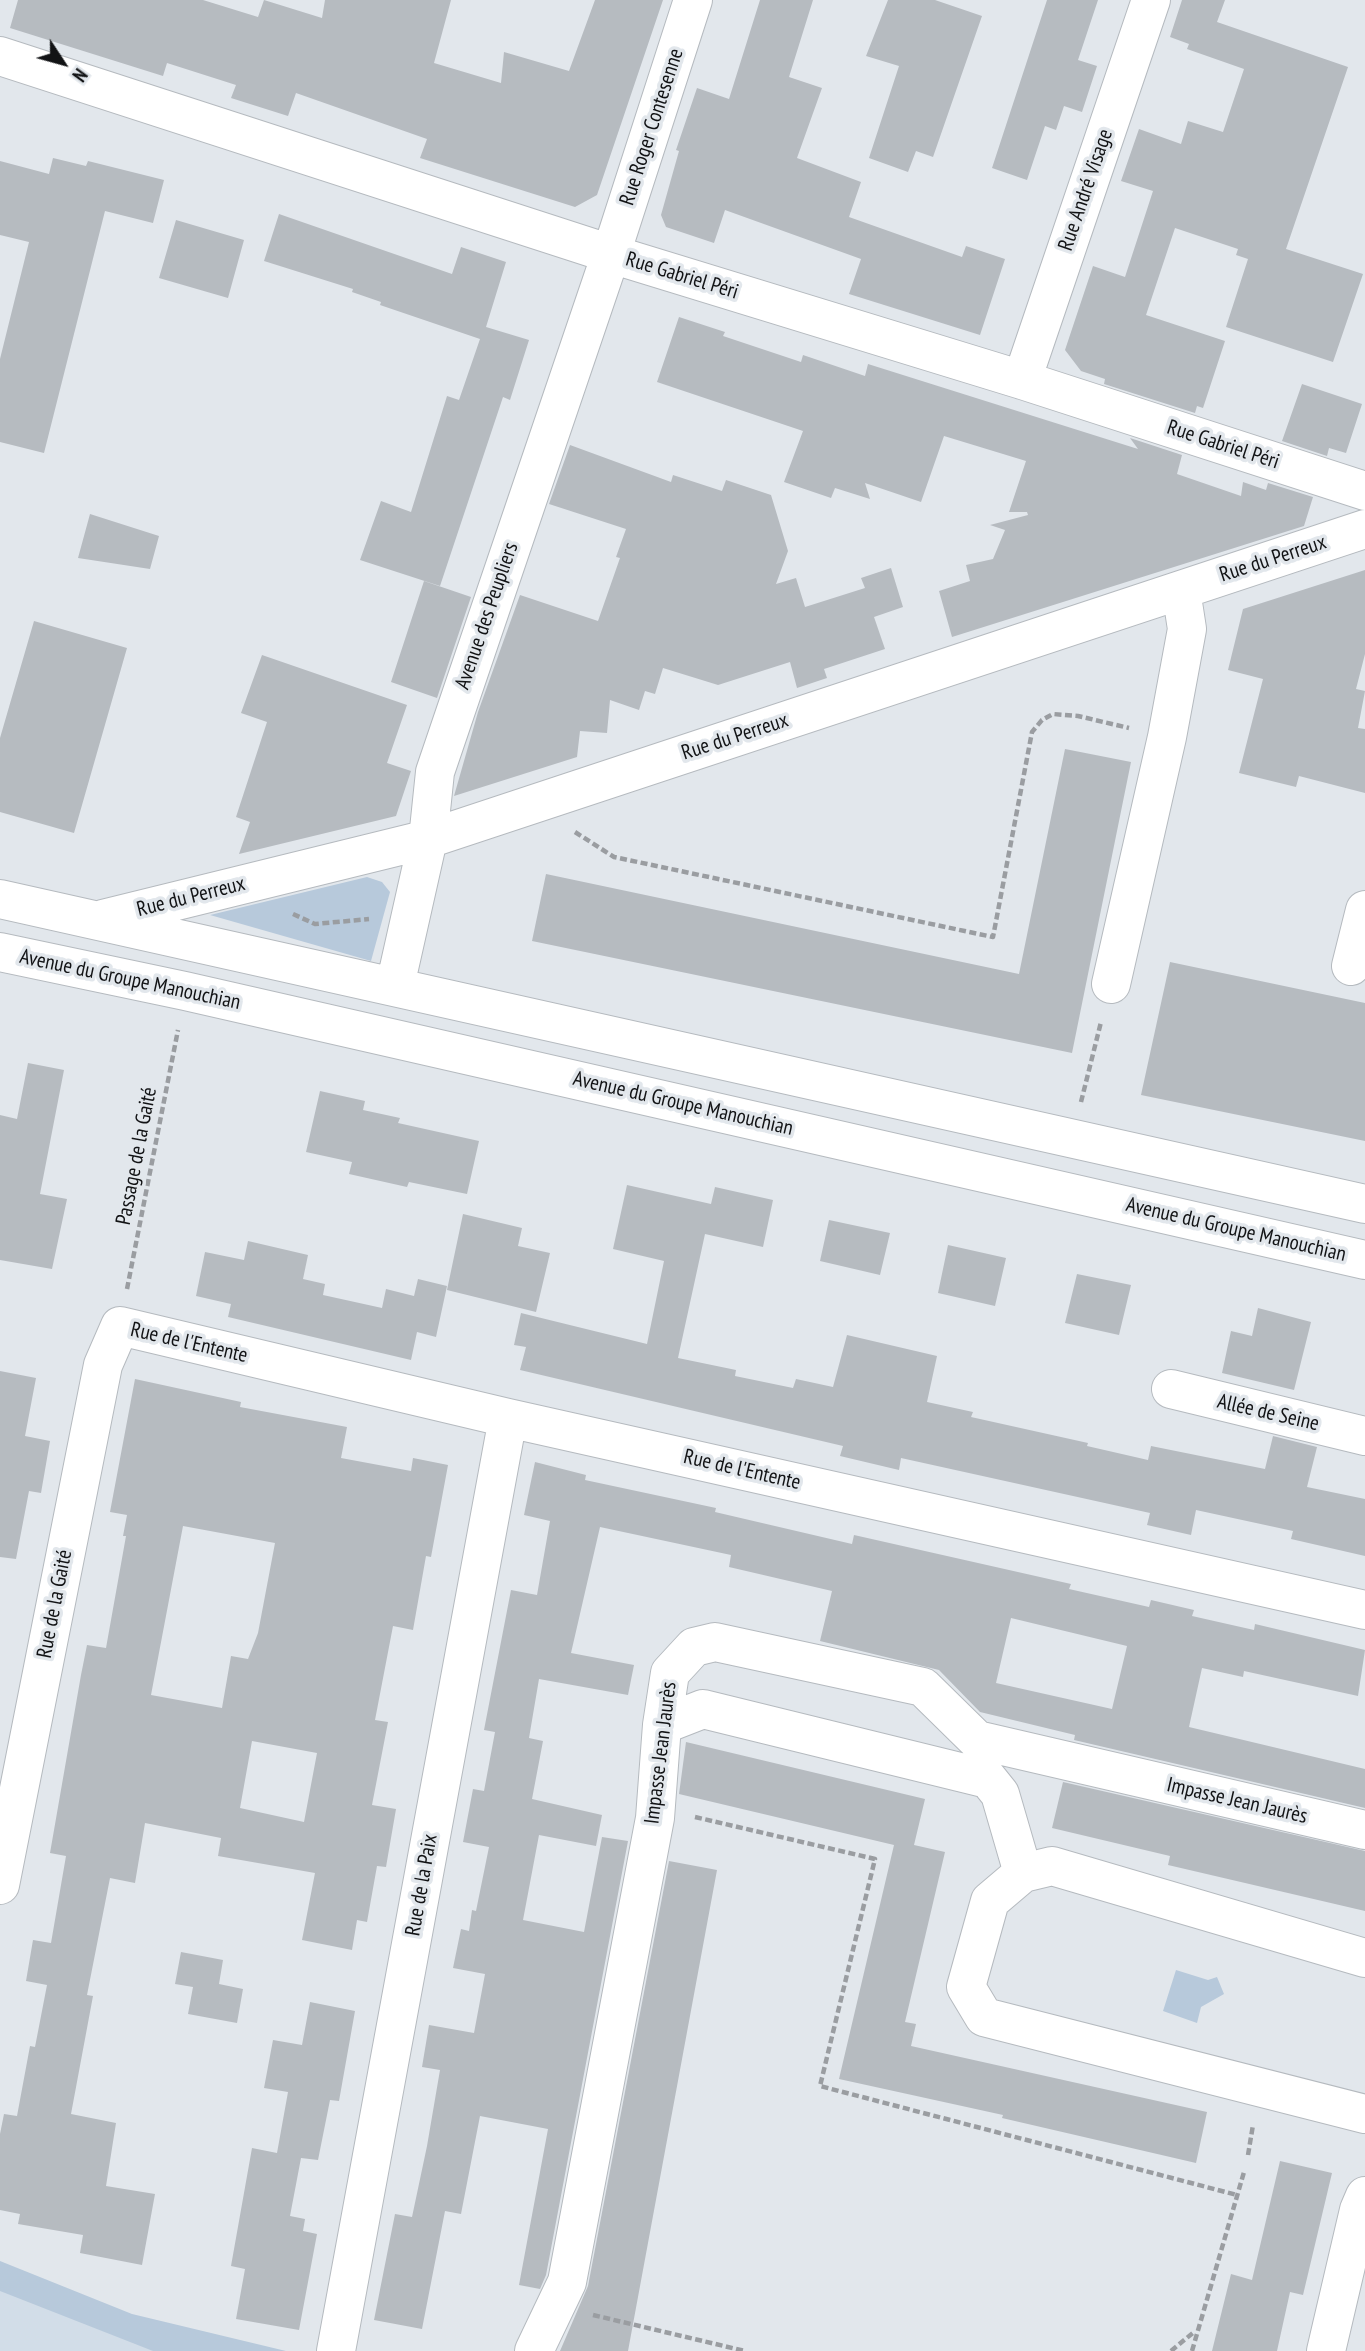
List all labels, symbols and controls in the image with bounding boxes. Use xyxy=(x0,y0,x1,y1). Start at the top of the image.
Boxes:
north arrow xyxy=(28,28,98,98)
street label: Rue Roger Contesenne xyxy=(615,46,689,208)
text: N xyxy=(67,64,93,87)
street label: Rue André Visage xyxy=(1053,126,1119,254)
street label: Rue Gabriel Péri xyxy=(623,247,741,305)
street label: Rue Gabriel Péri xyxy=(1164,415,1282,475)
street label: Rue du Perreux xyxy=(1217,530,1329,588)
street label: Avenue des Peupliers xyxy=(450,539,524,693)
street label: Rue du Perreux xyxy=(679,708,791,766)
street label: Rue du Perreux xyxy=(134,871,248,923)
street label: Avenue du Groupe Manouchian xyxy=(17,944,243,1016)
street label: Avenue du Groupe Manouchian xyxy=(571,1066,795,1142)
street label: Passage de la Gaité xyxy=(111,1085,163,1227)
street label: Avenue du Groupe Manouchian xyxy=(1124,1192,1348,1268)
street label: Rue de l'Entente xyxy=(128,1317,250,1369)
street label: Allée de Seine xyxy=(1215,1389,1321,1437)
street label: Rue de l'Entente xyxy=(681,1444,803,1496)
street label: Rue de la Gaité xyxy=(32,1548,78,1660)
street label: Impasse Jean Jaurès xyxy=(640,1680,682,1826)
street label: Impasse Jean Jaurès xyxy=(1164,1773,1310,1829)
street label: Rue de la Paix xyxy=(401,1832,443,1938)

